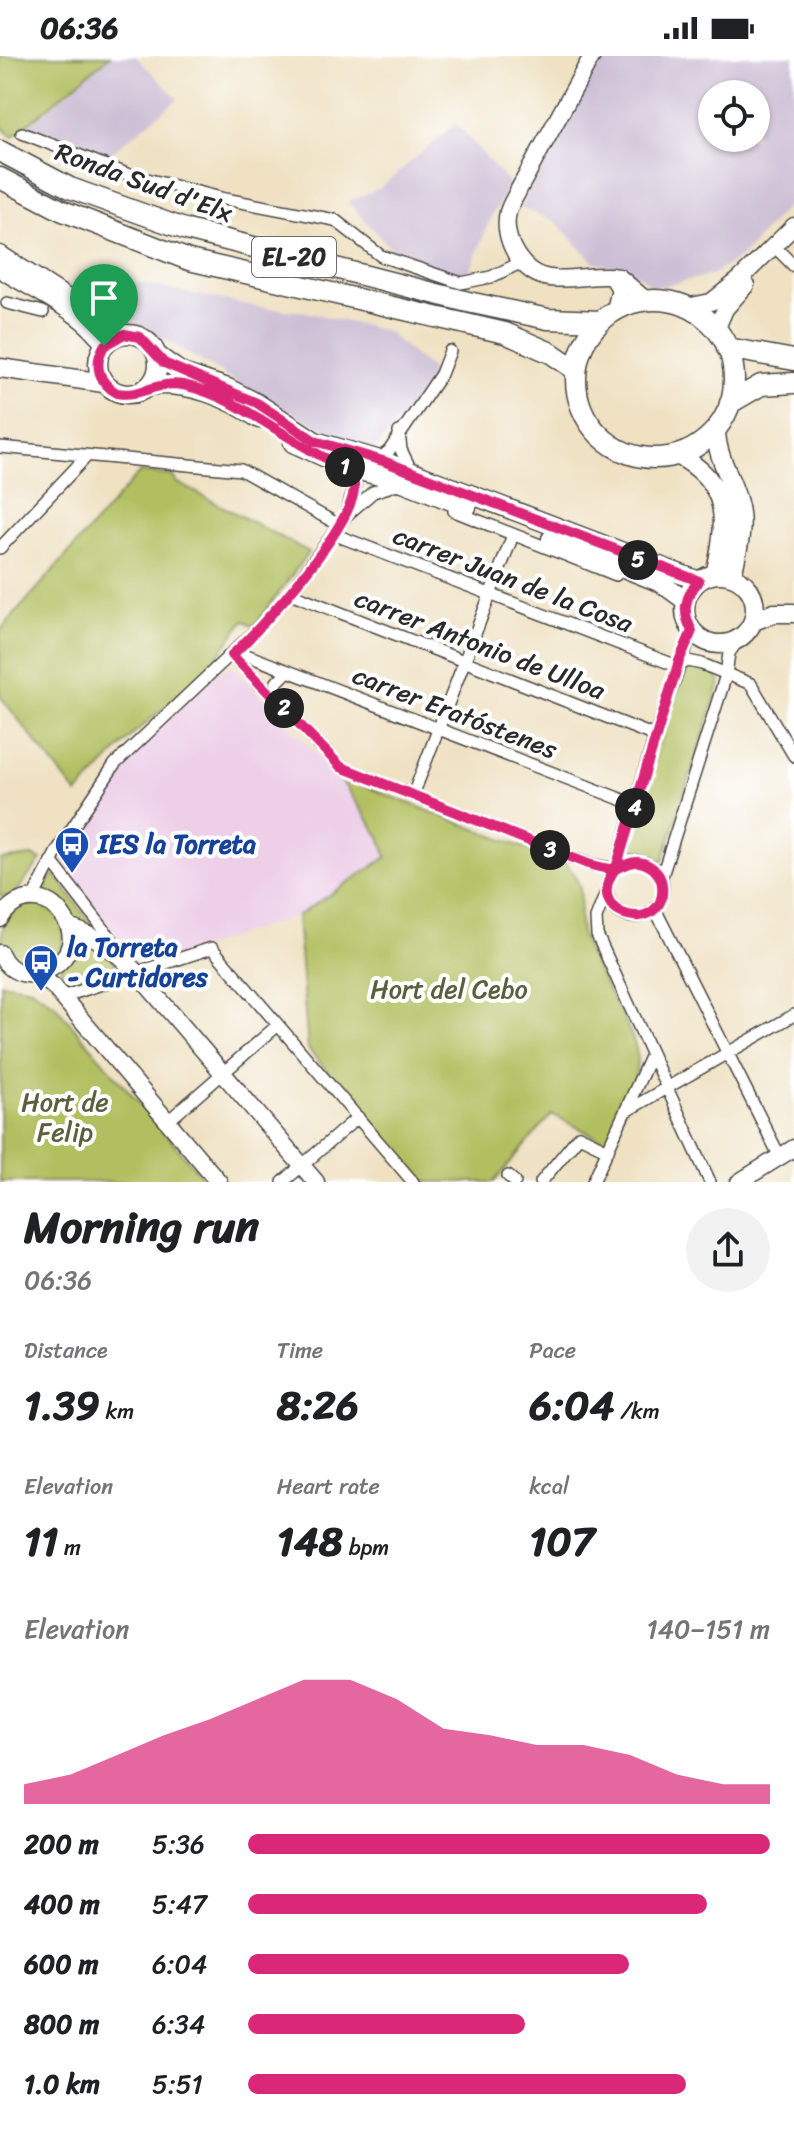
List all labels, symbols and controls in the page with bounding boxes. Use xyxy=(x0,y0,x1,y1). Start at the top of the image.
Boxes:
text: 06:36 xyxy=(40,1,119,55)
map controls xyxy=(698,80,770,152)
button: locate xyxy=(698,80,770,152)
street label: Ronda Sud d'Elx xyxy=(49,129,240,236)
road number: EL-20 xyxy=(252,237,336,277)
pin xyxy=(70,264,138,346)
icon: arrive xyxy=(82,276,126,320)
pin: 1 xyxy=(325,447,365,487)
text: 1 xyxy=(340,447,350,486)
street label: carrer Juan de la Cosa xyxy=(386,512,640,646)
pin: 5 xyxy=(618,540,658,580)
text: 5 xyxy=(631,540,645,579)
street label: carrer Antonio de Ulloa xyxy=(348,575,613,713)
street label: carrer Eratóstenes xyxy=(346,652,565,773)
pin: 2 xyxy=(264,688,304,728)
text: 2 xyxy=(278,688,290,727)
pin: 4 xyxy=(615,788,655,828)
text: 4 xyxy=(628,788,642,827)
place label: IES la Torreta xyxy=(96,821,256,867)
bus stop icon: IES la Torreta xyxy=(53,825,91,875)
pin: 3 xyxy=(530,830,570,870)
text: 3 xyxy=(544,830,556,869)
place label: la Torreta - Curtidores xyxy=(66,924,209,1000)
bus stop icon: la Torreta - Curtidores xyxy=(22,943,60,993)
park label: Hort del Cebo xyxy=(370,966,528,1012)
park label: Hort de Felip xyxy=(21,1079,109,1155)
text: Morning run xyxy=(24,1188,259,1266)
button: share xyxy=(686,1208,770,1292)
text: 06:36 xyxy=(24,1257,92,1303)
text: Distance xyxy=(24,1331,108,1370)
text: Time xyxy=(277,1331,323,1370)
text: Pace xyxy=(529,1331,576,1370)
text: 1.39 xyxy=(24,1370,100,1441)
text: 8:26 xyxy=(277,1370,359,1441)
text: 6:04 xyxy=(529,1370,614,1441)
text: km xyxy=(100,1392,134,1431)
text: /km xyxy=(614,1392,660,1431)
text: Elevation xyxy=(24,1467,113,1506)
text: Heart rate xyxy=(277,1467,380,1506)
text: kcal xyxy=(529,1467,569,1506)
text: 11 xyxy=(24,1506,58,1577)
text: 148 xyxy=(277,1506,343,1577)
text: 107 xyxy=(529,1506,595,1577)
text: m xyxy=(58,1528,81,1567)
text: bpm xyxy=(343,1528,389,1567)
text: Elevation xyxy=(24,1606,129,1652)
text: 140–151 m xyxy=(646,1606,770,1652)
text: 200 m xyxy=(24,1821,99,1867)
text: 5:36 xyxy=(152,1821,205,1867)
text: 400 m xyxy=(24,1881,100,1927)
text: 5:47 xyxy=(152,1881,207,1927)
text: 600 m xyxy=(24,1941,98,1987)
text: 6:04 xyxy=(152,1941,207,1987)
text: 800 m xyxy=(24,2001,99,2047)
text: 6:34 xyxy=(152,2001,205,2047)
text: 1.0 km xyxy=(24,2061,100,2107)
text: 5:51 xyxy=(152,2061,203,2107)

